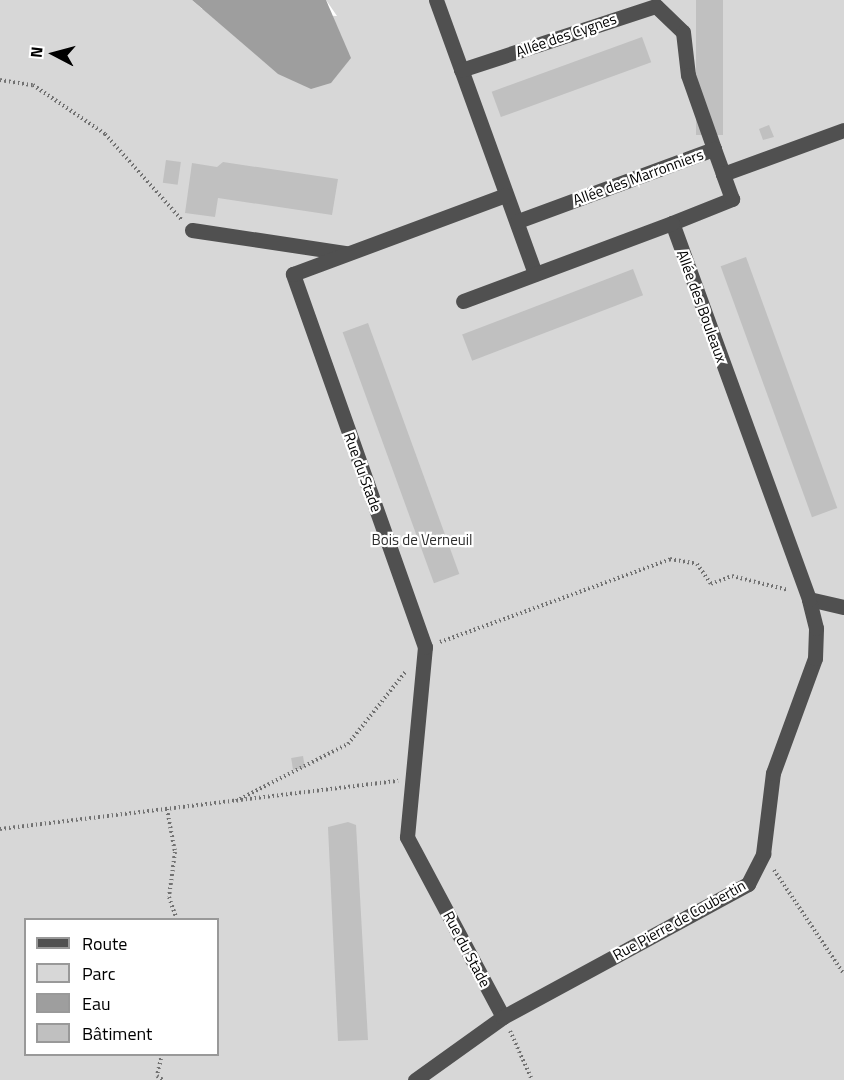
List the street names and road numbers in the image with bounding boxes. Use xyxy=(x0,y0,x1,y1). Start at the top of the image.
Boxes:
street label: Allée des Cygnes xyxy=(513,9,619,61)
street label: Allée des Marronniers xyxy=(570,145,706,209)
street label: Allée des Bouleaux xyxy=(673,247,731,365)
street label: Rue du Stade xyxy=(340,430,386,514)
street label: Rue Pierre de Coubertin xyxy=(610,876,748,964)
street label: Rue du Stade xyxy=(439,908,495,990)

